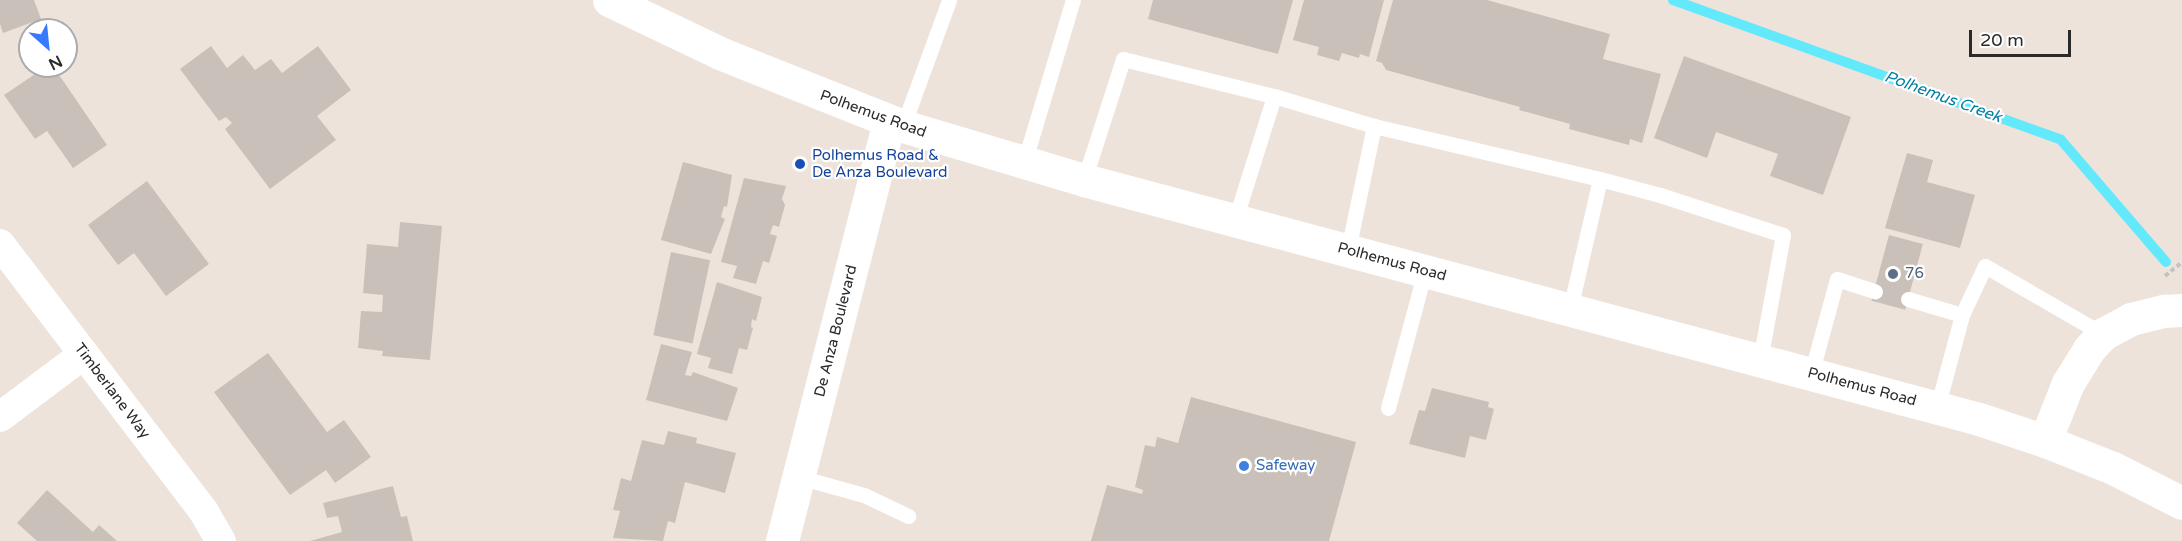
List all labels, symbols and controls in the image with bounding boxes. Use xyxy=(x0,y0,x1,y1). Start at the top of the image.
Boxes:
north arrow xyxy=(18,18,78,78)
scale bar xyxy=(1972,18,2074,56)
text: 20 m xyxy=(1980,29,2024,51)
text: N xyxy=(45,50,66,74)
water label: Polhemus Creek xyxy=(1882,67,2004,127)
street label: Polhemus Road xyxy=(817,86,929,142)
place label: Polhemus Road & De Anza Boulevard xyxy=(812,146,947,181)
marker: Polhemus Road & De Anza Boulevard xyxy=(793,157,807,171)
street label: Polhemus Road xyxy=(1336,239,1448,285)
street label: De Anza Boulevard xyxy=(811,263,861,399)
place label: 76 xyxy=(1905,265,1924,283)
marker: 76 xyxy=(1886,267,1900,281)
street label: Timberlane Way xyxy=(70,340,154,442)
street label: Polhemus Road xyxy=(1806,364,1918,410)
place label: Safeway xyxy=(1256,457,1315,475)
marker: Safeway xyxy=(1237,459,1251,473)

